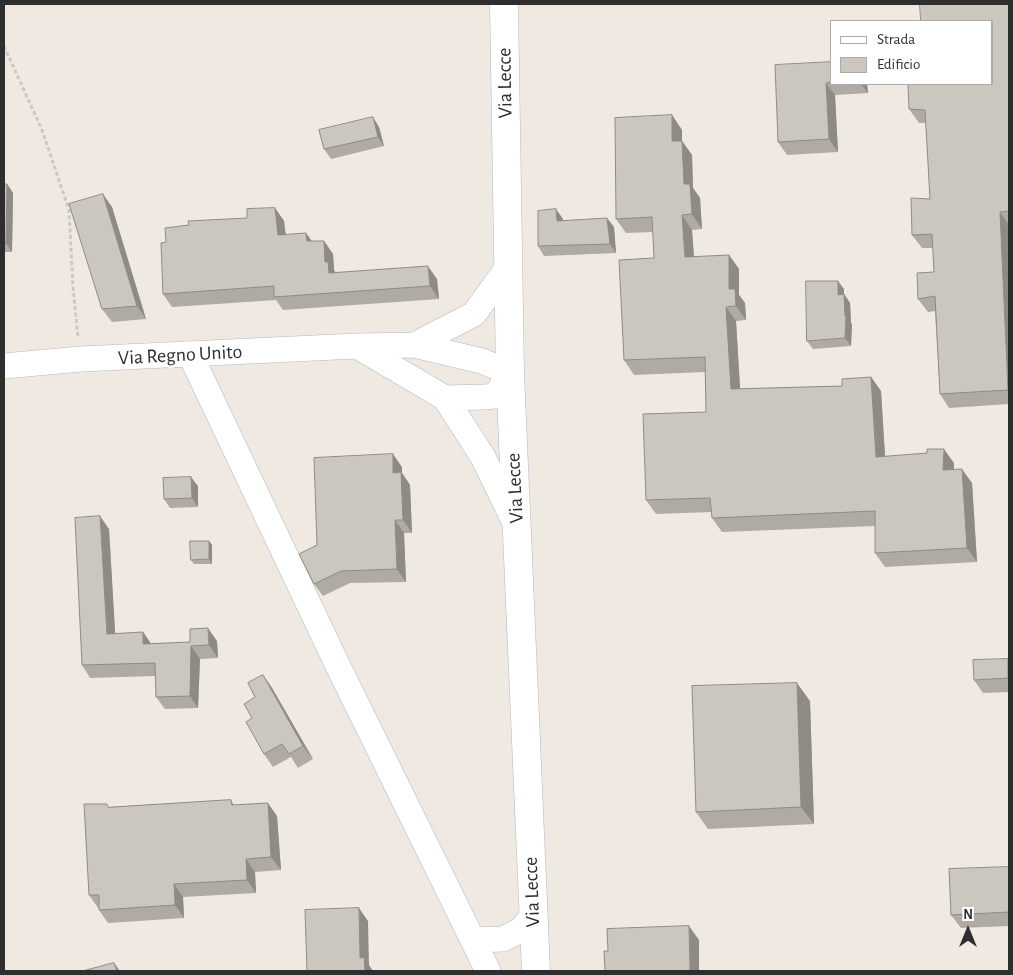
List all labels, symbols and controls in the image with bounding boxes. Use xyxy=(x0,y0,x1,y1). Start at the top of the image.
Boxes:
legend xyxy=(830,20,993,85)
text: Strada xyxy=(877,32,915,47)
street label: Via Lecce xyxy=(492,48,518,118)
text: Edificio xyxy=(877,57,920,72)
street label: Via Regno Unito xyxy=(117,340,243,370)
street label: Via Lecce xyxy=(501,452,529,524)
street label: Via Lecce xyxy=(519,856,545,928)
north arrow xyxy=(943,905,993,955)
text: N xyxy=(963,908,973,922)

